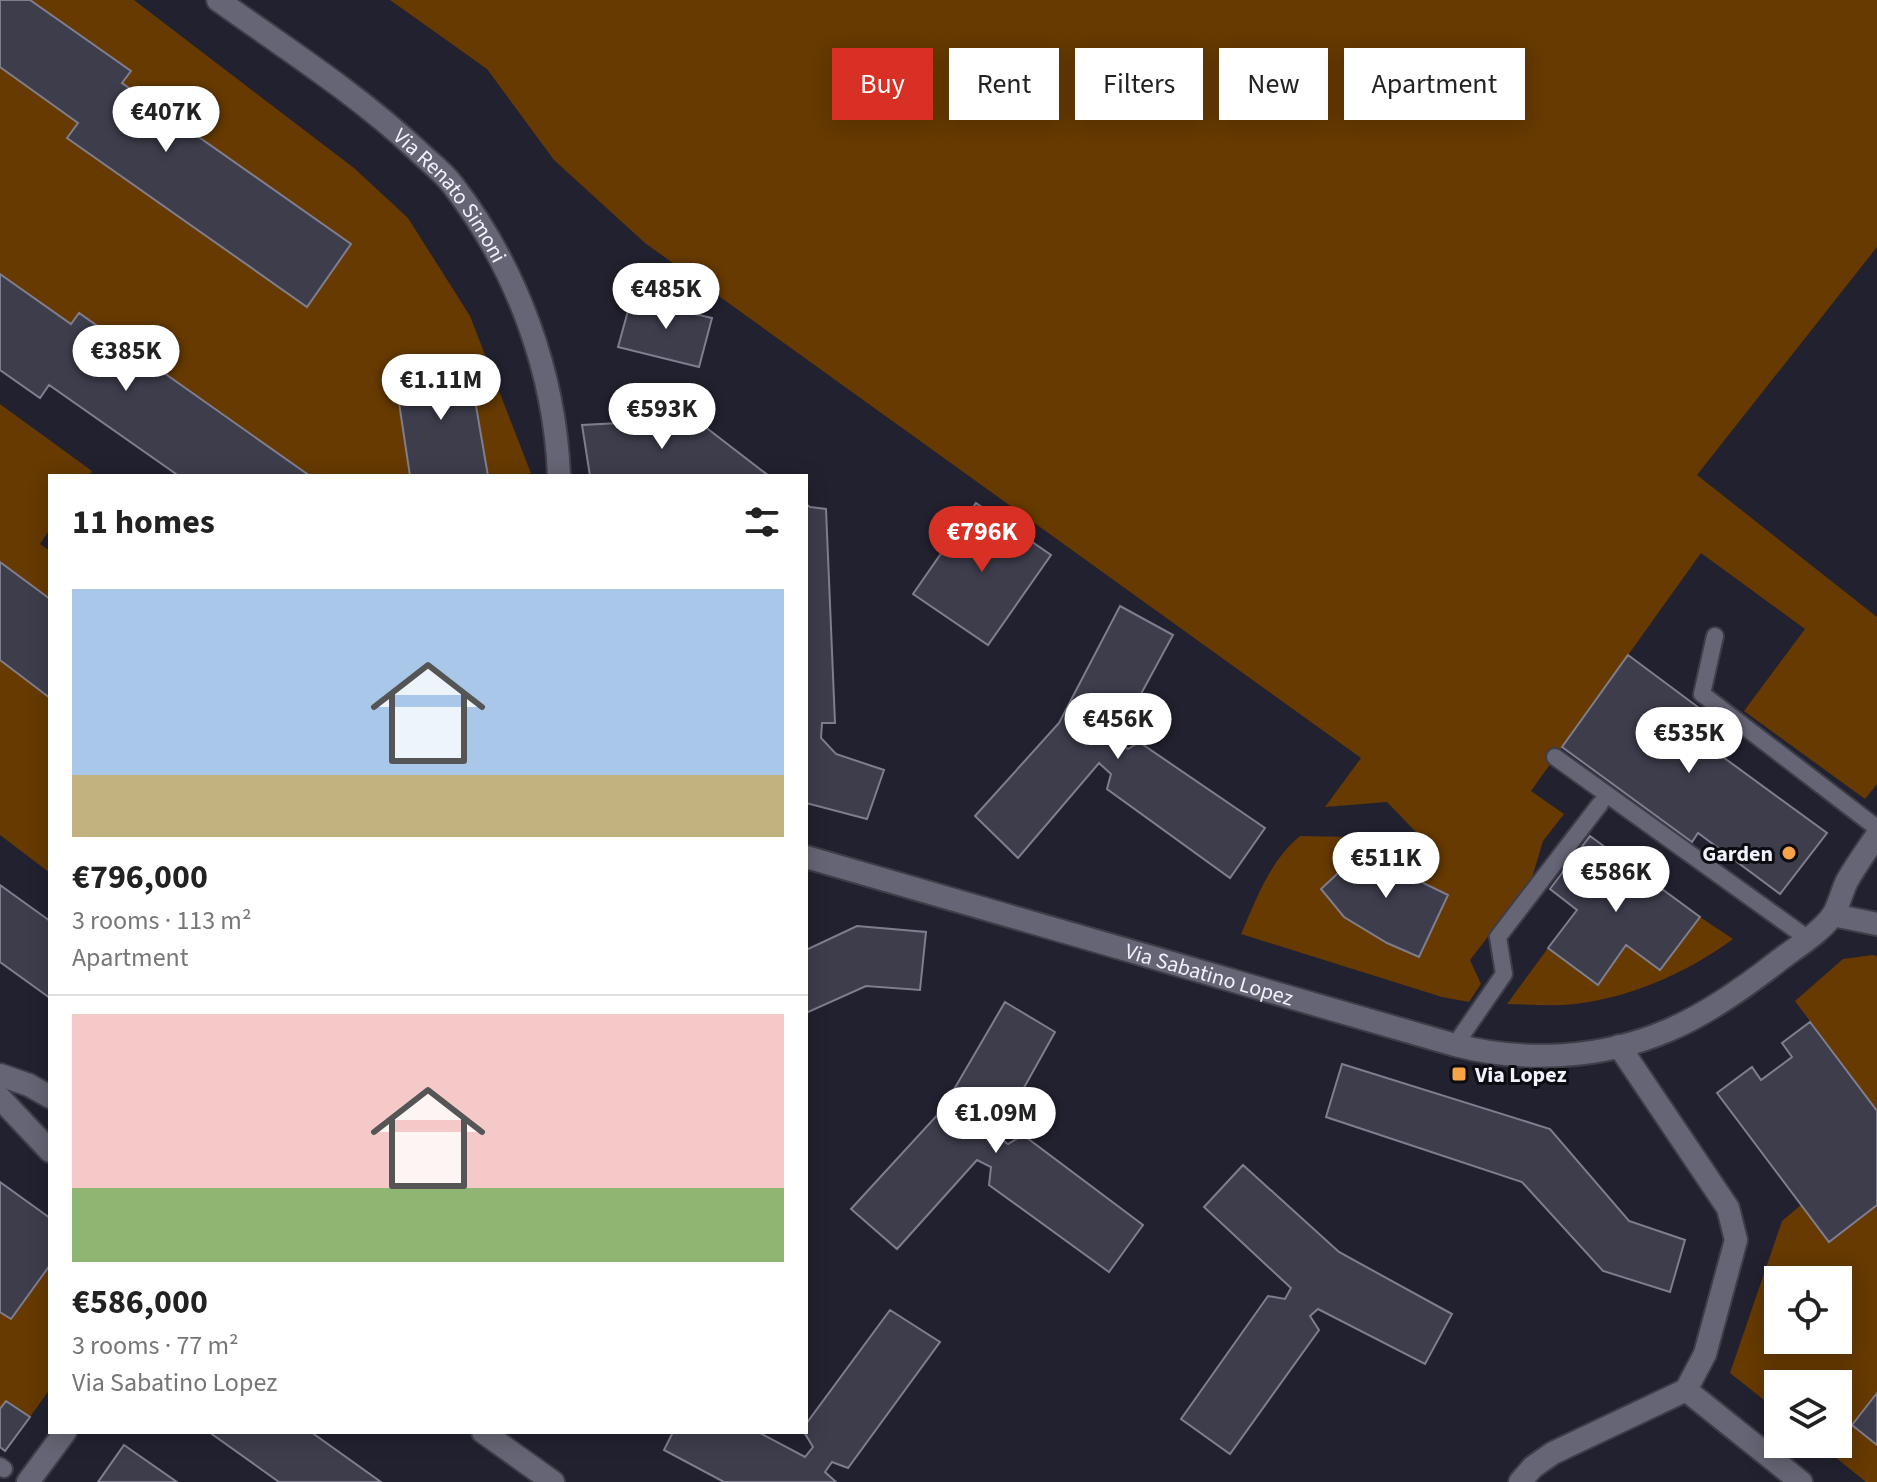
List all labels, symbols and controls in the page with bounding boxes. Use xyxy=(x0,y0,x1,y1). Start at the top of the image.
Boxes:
chip: Buy xyxy=(832,48,933,120)
chip: Rent xyxy=(949,48,1059,120)
chip: Filters xyxy=(1075,48,1203,120)
chip: New xyxy=(1219,48,1328,120)
chip: Apartment xyxy=(1344,48,1525,120)
pin: €407K xyxy=(110,86,222,154)
text: €407K xyxy=(131,93,201,130)
street label: Via Renato Simoni xyxy=(386,121,514,269)
pin: €485K xyxy=(610,263,722,331)
text: €485K xyxy=(631,270,701,307)
pin: €385K xyxy=(70,325,182,393)
text: €385K xyxy=(91,332,161,369)
pin: €1.11M xyxy=(376,354,506,422)
text: €1.11M xyxy=(400,361,482,398)
pin: €593K xyxy=(606,383,718,451)
text: €593K xyxy=(627,390,697,427)
text: 11 homes xyxy=(72,498,215,547)
icon: filters xyxy=(740,500,784,544)
pin: €796K xyxy=(926,506,1038,574)
text: €796K xyxy=(947,513,1017,550)
icon: home xyxy=(356,641,500,785)
pin: €456K xyxy=(1062,693,1174,761)
text: €456K xyxy=(1083,700,1153,737)
pin: €535K xyxy=(1633,707,1745,775)
text: €535K xyxy=(1654,714,1724,751)
pin: €511K xyxy=(1330,832,1442,900)
place label: Garden xyxy=(1702,838,1773,870)
text: €511K xyxy=(1351,839,1421,876)
marker: Garden xyxy=(1780,844,1798,862)
pin: €586K xyxy=(1560,846,1672,914)
text: €796,000 xyxy=(72,853,208,902)
text: €586K xyxy=(1581,853,1651,890)
text: 3 rooms · 113 m² xyxy=(72,902,251,939)
street label: Via Sabatino Lopez xyxy=(1121,935,1297,1014)
text: Apartment xyxy=(72,939,189,976)
place label: Via Lopez xyxy=(1474,1059,1567,1091)
marker: Via Lopez xyxy=(1450,1065,1468,1083)
icon: home xyxy=(356,1066,500,1210)
pin: €1.09M xyxy=(931,1087,1061,1155)
text: €1.09M xyxy=(955,1094,1037,1131)
map controls xyxy=(1764,1266,1852,1458)
button: locate xyxy=(1764,1266,1852,1354)
text: €586,000 xyxy=(72,1278,208,1327)
text: 3 rooms · 77 m² xyxy=(72,1327,239,1364)
text: Via Sabatino Lopez xyxy=(72,1364,277,1401)
button: layers xyxy=(1764,1370,1852,1458)

